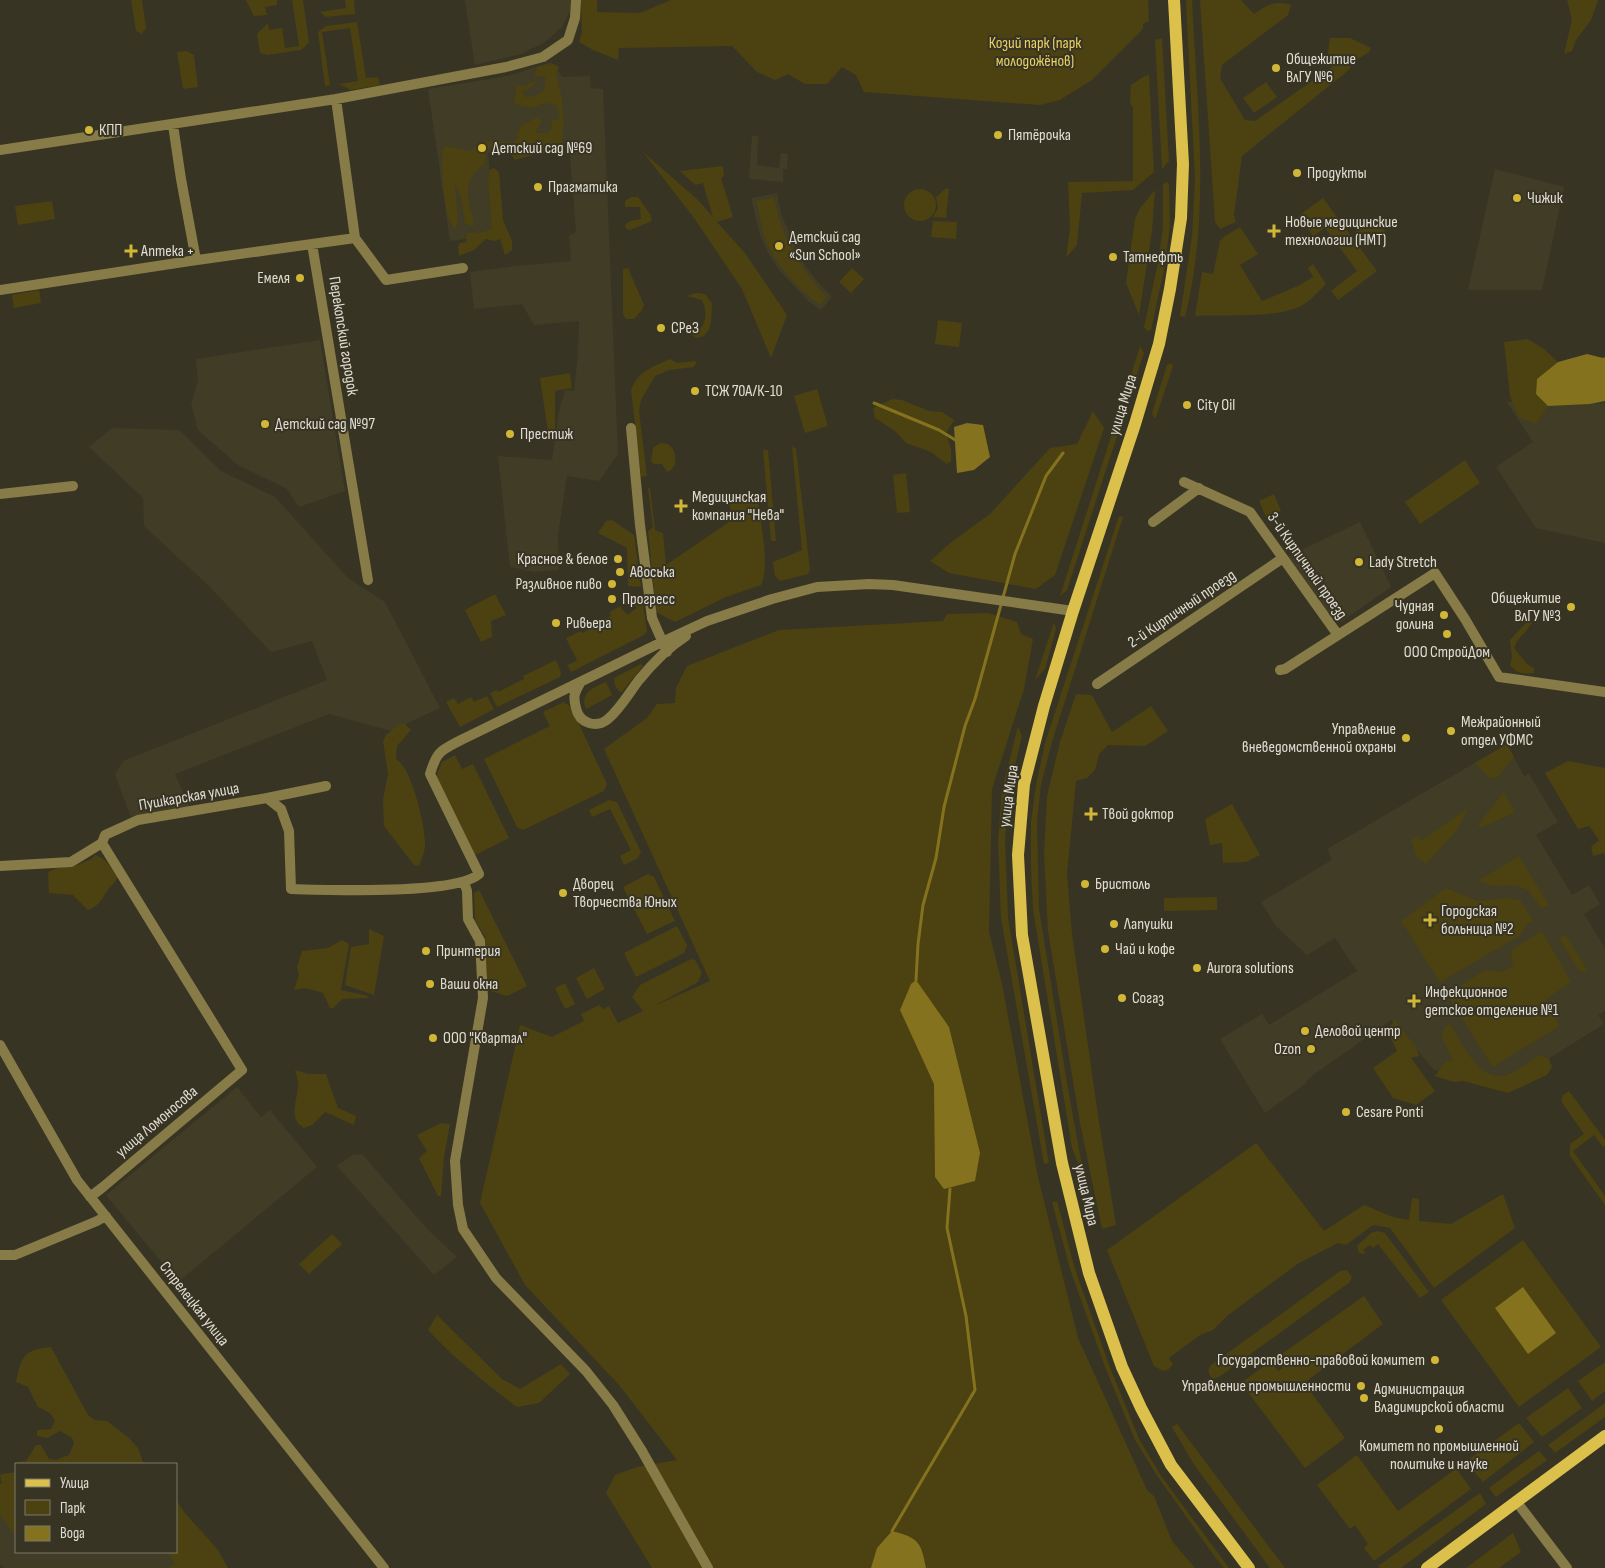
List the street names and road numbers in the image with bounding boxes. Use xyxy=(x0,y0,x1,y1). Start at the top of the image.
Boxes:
street label: Перекопский городок xyxy=(324,275,362,398)
street label: улица Мира xyxy=(1105,372,1141,438)
street label: 3-й Кирпичный проезд xyxy=(1263,509,1351,623)
street label: 2-й Кирпичный проезд xyxy=(1124,566,1240,652)
street label: улица Мира xyxy=(995,764,1023,828)
street label: Пушкарская улица xyxy=(137,779,241,815)
street label: улица Ломоносова xyxy=(112,1082,202,1162)
street label: улица Мира xyxy=(1070,1162,1102,1228)
street label: Стрелецкая улица xyxy=(155,1258,233,1350)

